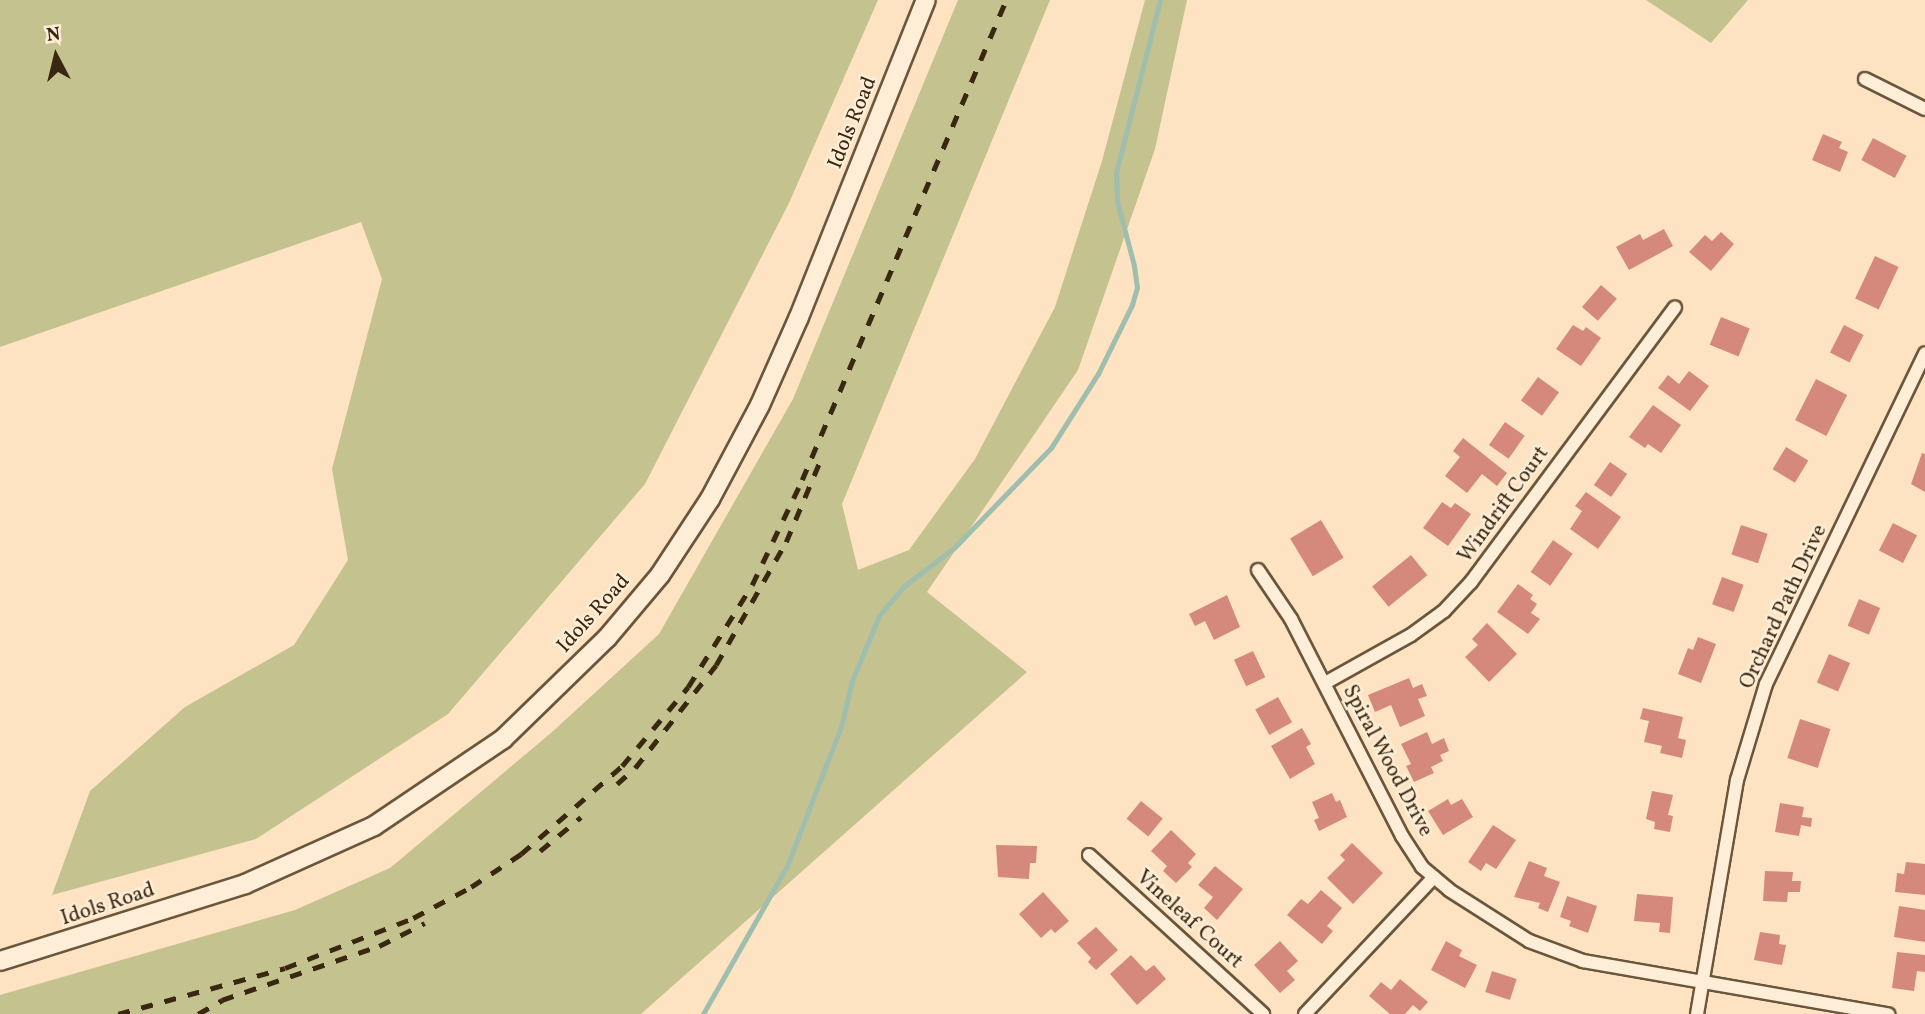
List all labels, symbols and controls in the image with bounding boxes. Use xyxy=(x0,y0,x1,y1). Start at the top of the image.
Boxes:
north arrow xyxy=(21,21,91,91)
text: N xyxy=(45,21,62,49)
street label: Idols Road xyxy=(823,73,883,173)
street label: Windrift Court xyxy=(1453,442,1555,568)
street label: Orchard Path Drive xyxy=(1735,521,1833,693)
street label: Idols Road xyxy=(552,569,636,659)
street label: Spiral Wood Drive xyxy=(1336,681,1438,841)
street label: Vineleaf Court xyxy=(1131,866,1247,974)
street label: Idols Road xyxy=(58,878,158,932)

